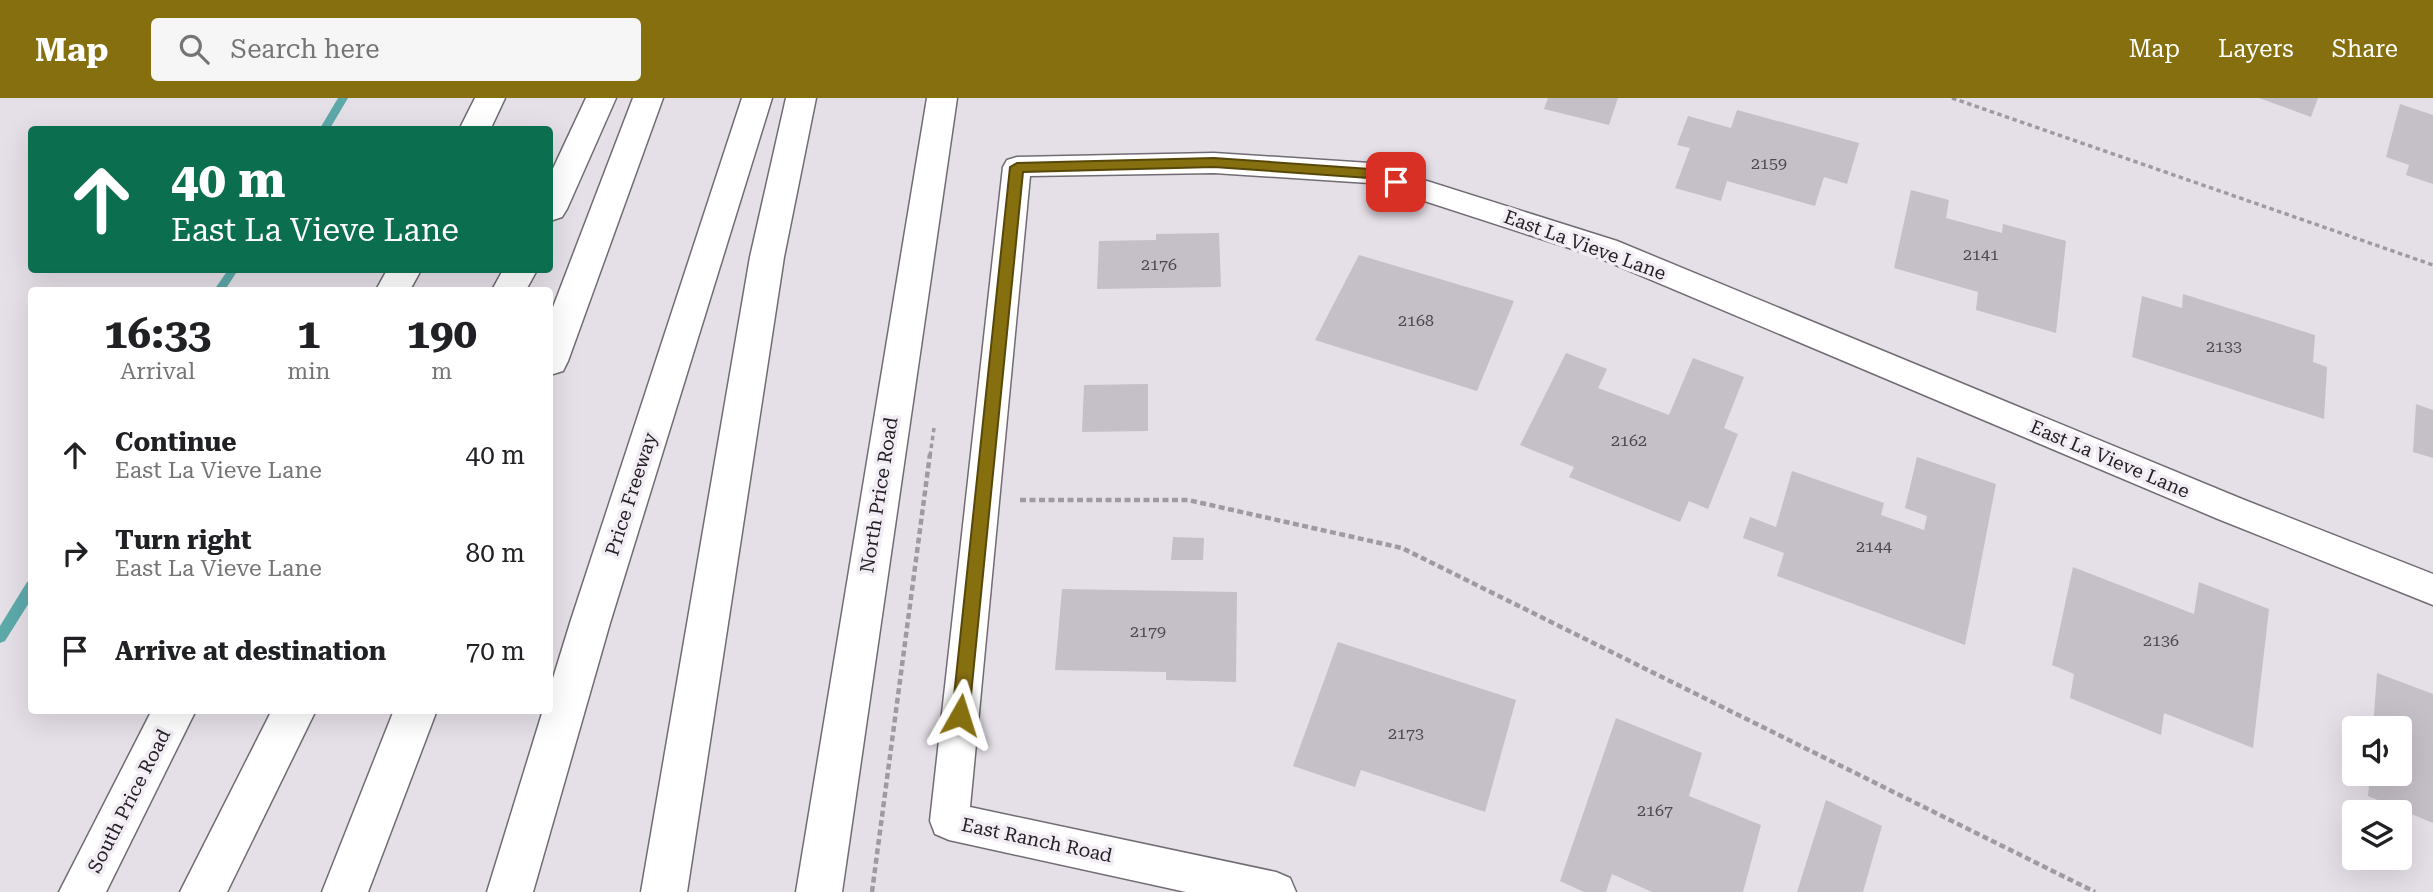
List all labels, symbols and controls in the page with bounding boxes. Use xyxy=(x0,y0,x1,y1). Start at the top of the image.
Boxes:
search box xyxy=(151,18,641,81)
text: Map xyxy=(35,30,109,69)
icon: search xyxy=(175,30,213,68)
text: Search here xyxy=(231,34,380,64)
text: Map xyxy=(2129,35,2180,63)
text: Layers xyxy=(2218,35,2294,63)
text: Share xyxy=(2332,35,2398,63)
text: 40 m xyxy=(171,152,286,209)
pin xyxy=(1366,152,1426,212)
icon: ahead xyxy=(56,154,147,245)
house number: 2159 xyxy=(1751,154,1787,173)
icon: arrive xyxy=(1377,163,1415,201)
street label: East La Vieve Lane xyxy=(1501,205,1669,285)
text: East La Vieve Lane xyxy=(171,211,459,249)
house number: 2141 xyxy=(1963,245,1999,264)
house number: 2176 xyxy=(1141,255,1177,274)
text: 16:33 xyxy=(104,309,211,358)
text: 1 xyxy=(297,309,321,358)
text: 190 xyxy=(406,309,477,358)
house number: 2168 xyxy=(1398,311,1434,330)
house number: 2133 xyxy=(2206,337,2242,356)
text: Arrival xyxy=(120,358,195,385)
text: min xyxy=(287,358,330,385)
text: m xyxy=(431,358,452,385)
street label: North Price Road xyxy=(855,415,903,575)
street label: East La Vieve Lane xyxy=(2027,415,2193,503)
text: Continue xyxy=(115,427,237,457)
street label: Price Freeway xyxy=(600,429,662,558)
house number: 2162 xyxy=(1611,431,1647,450)
icon: ahead xyxy=(56,436,94,474)
text: 40 m xyxy=(466,440,525,470)
text: East La Vieve Lane xyxy=(115,457,322,484)
text: Turn right xyxy=(115,525,251,555)
icon: right xyxy=(56,534,94,572)
house number: 2144 xyxy=(1856,537,1892,556)
text: 80 m xyxy=(466,538,525,568)
text: East La Vieve Lane xyxy=(115,555,322,582)
house number: 2179 xyxy=(1130,622,1166,641)
house number: 2136 xyxy=(2143,631,2179,650)
icon: arrive xyxy=(56,632,94,670)
text: Arrive at destination xyxy=(115,636,386,666)
text: 70 m xyxy=(466,636,525,666)
position arrow xyxy=(923,678,997,752)
map controls xyxy=(2342,716,2412,870)
button: sound xyxy=(2342,716,2412,786)
house number: 2173 xyxy=(1388,724,1424,743)
street label: South Price Road xyxy=(83,725,175,877)
button: layers xyxy=(2342,800,2412,870)
house number: 2167 xyxy=(1637,801,1673,820)
street label: East Ranch Road xyxy=(960,813,1114,867)

